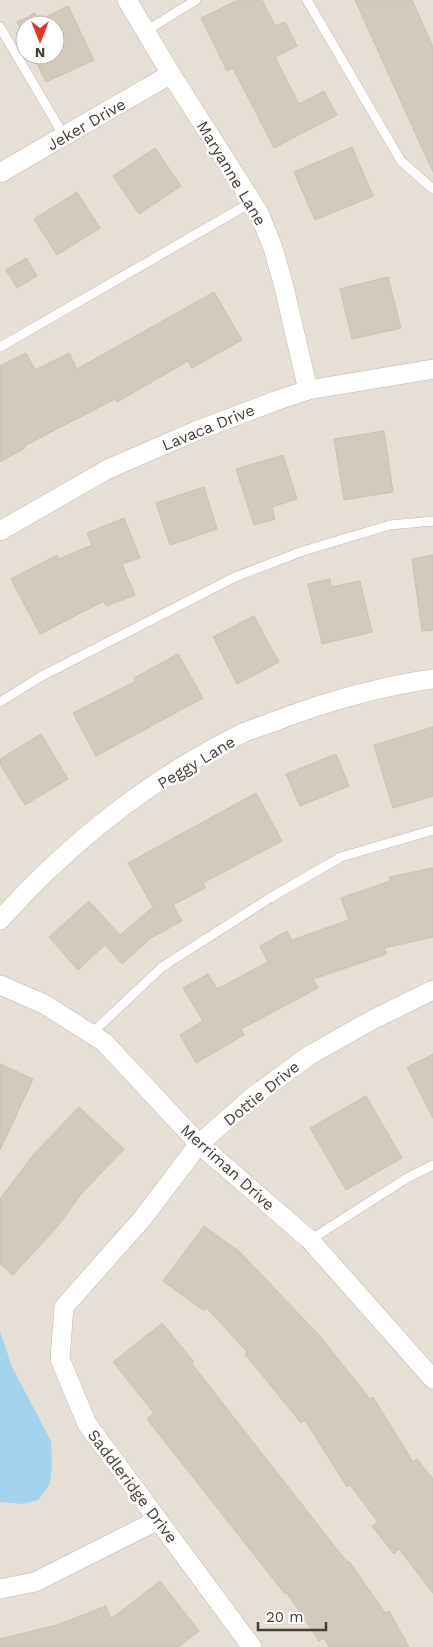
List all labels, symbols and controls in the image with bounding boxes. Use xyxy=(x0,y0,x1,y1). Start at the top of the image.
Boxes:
north arrow xyxy=(15,15,65,65)
text: N xyxy=(35,45,45,61)
street label: Jeker Drive xyxy=(44,94,129,155)
street label: Maryanne Lane xyxy=(193,118,270,229)
street label: Lavaca Drive xyxy=(159,400,257,455)
street label: Peggy Lane xyxy=(154,732,238,793)
street label: Dottie Drive xyxy=(220,1057,303,1130)
street label: Merriman Drive xyxy=(177,1120,278,1214)
street label: Saddleridge Drive xyxy=(84,1426,181,1547)
scale bar xyxy=(258,1600,326,1632)
text: 20 m xyxy=(266,1608,304,1626)

